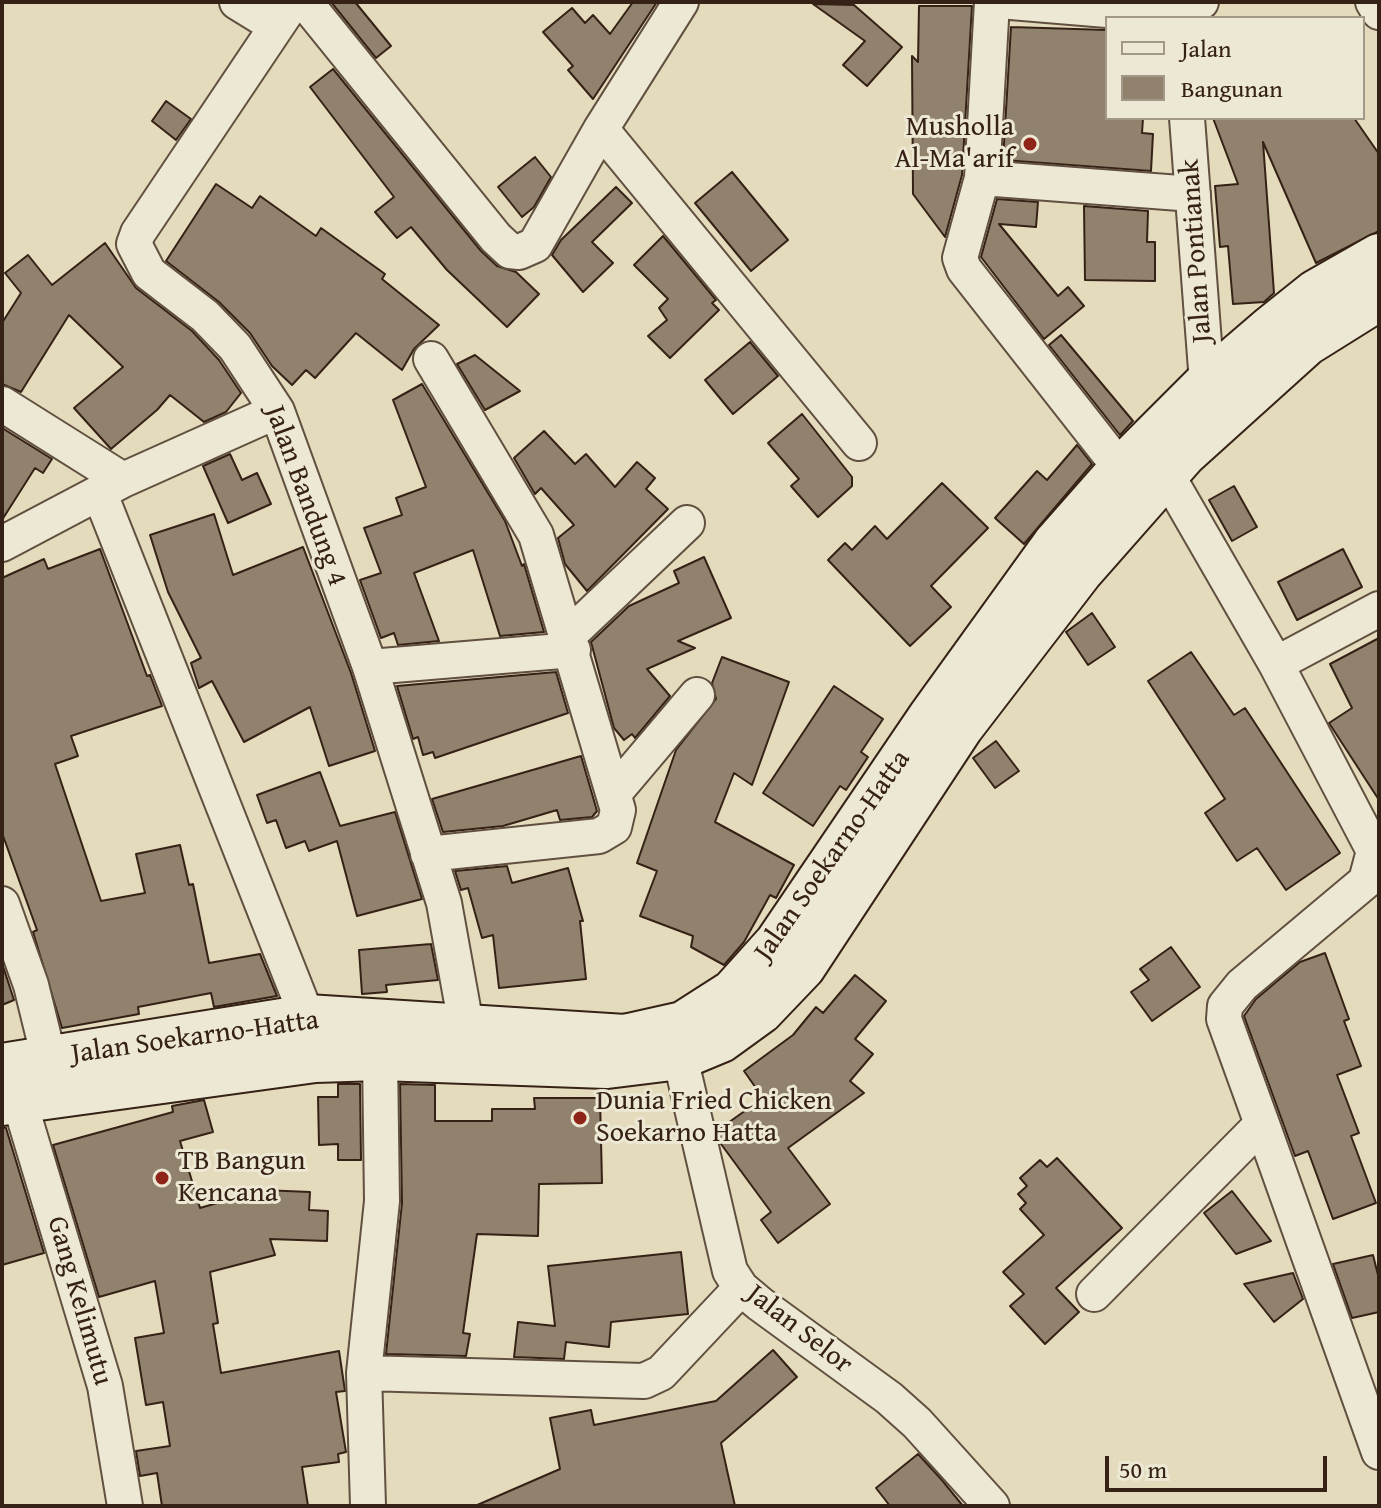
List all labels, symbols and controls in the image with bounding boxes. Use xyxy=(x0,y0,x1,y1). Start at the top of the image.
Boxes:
legend xyxy=(1105,16,1365,120)
text: Jalan xyxy=(1181,31,1231,66)
text: Bangunan xyxy=(1181,71,1283,106)
place label: Musholla Al-Ma'arif xyxy=(895,111,1014,177)
marker: Musholla Al-Ma'arif xyxy=(1021,135,1039,153)
street label: Jalan Pontianak xyxy=(1174,158,1220,344)
street label: Jalan Bandung 4 xyxy=(257,401,353,591)
street label: Jalan Soekarno-Hatta xyxy=(748,744,918,968)
street label: Jalan Soekarno-Hatta xyxy=(69,1004,321,1072)
place label: Dunia Fried Chicken Soekarno Hatta xyxy=(596,1085,832,1151)
marker: Dunia Fried Chicken Soekarno Hatta xyxy=(571,1109,589,1127)
place label: TB Bangun Kencana xyxy=(178,1145,305,1211)
marker: TB Bangun Kencana xyxy=(153,1169,171,1187)
street label: Gang Kelimutu xyxy=(39,1213,119,1389)
street label: Jalan Selor xyxy=(739,1278,859,1382)
scale bar xyxy=(1109,1440,1331,1490)
text: 50 m xyxy=(1119,1452,1167,1487)

